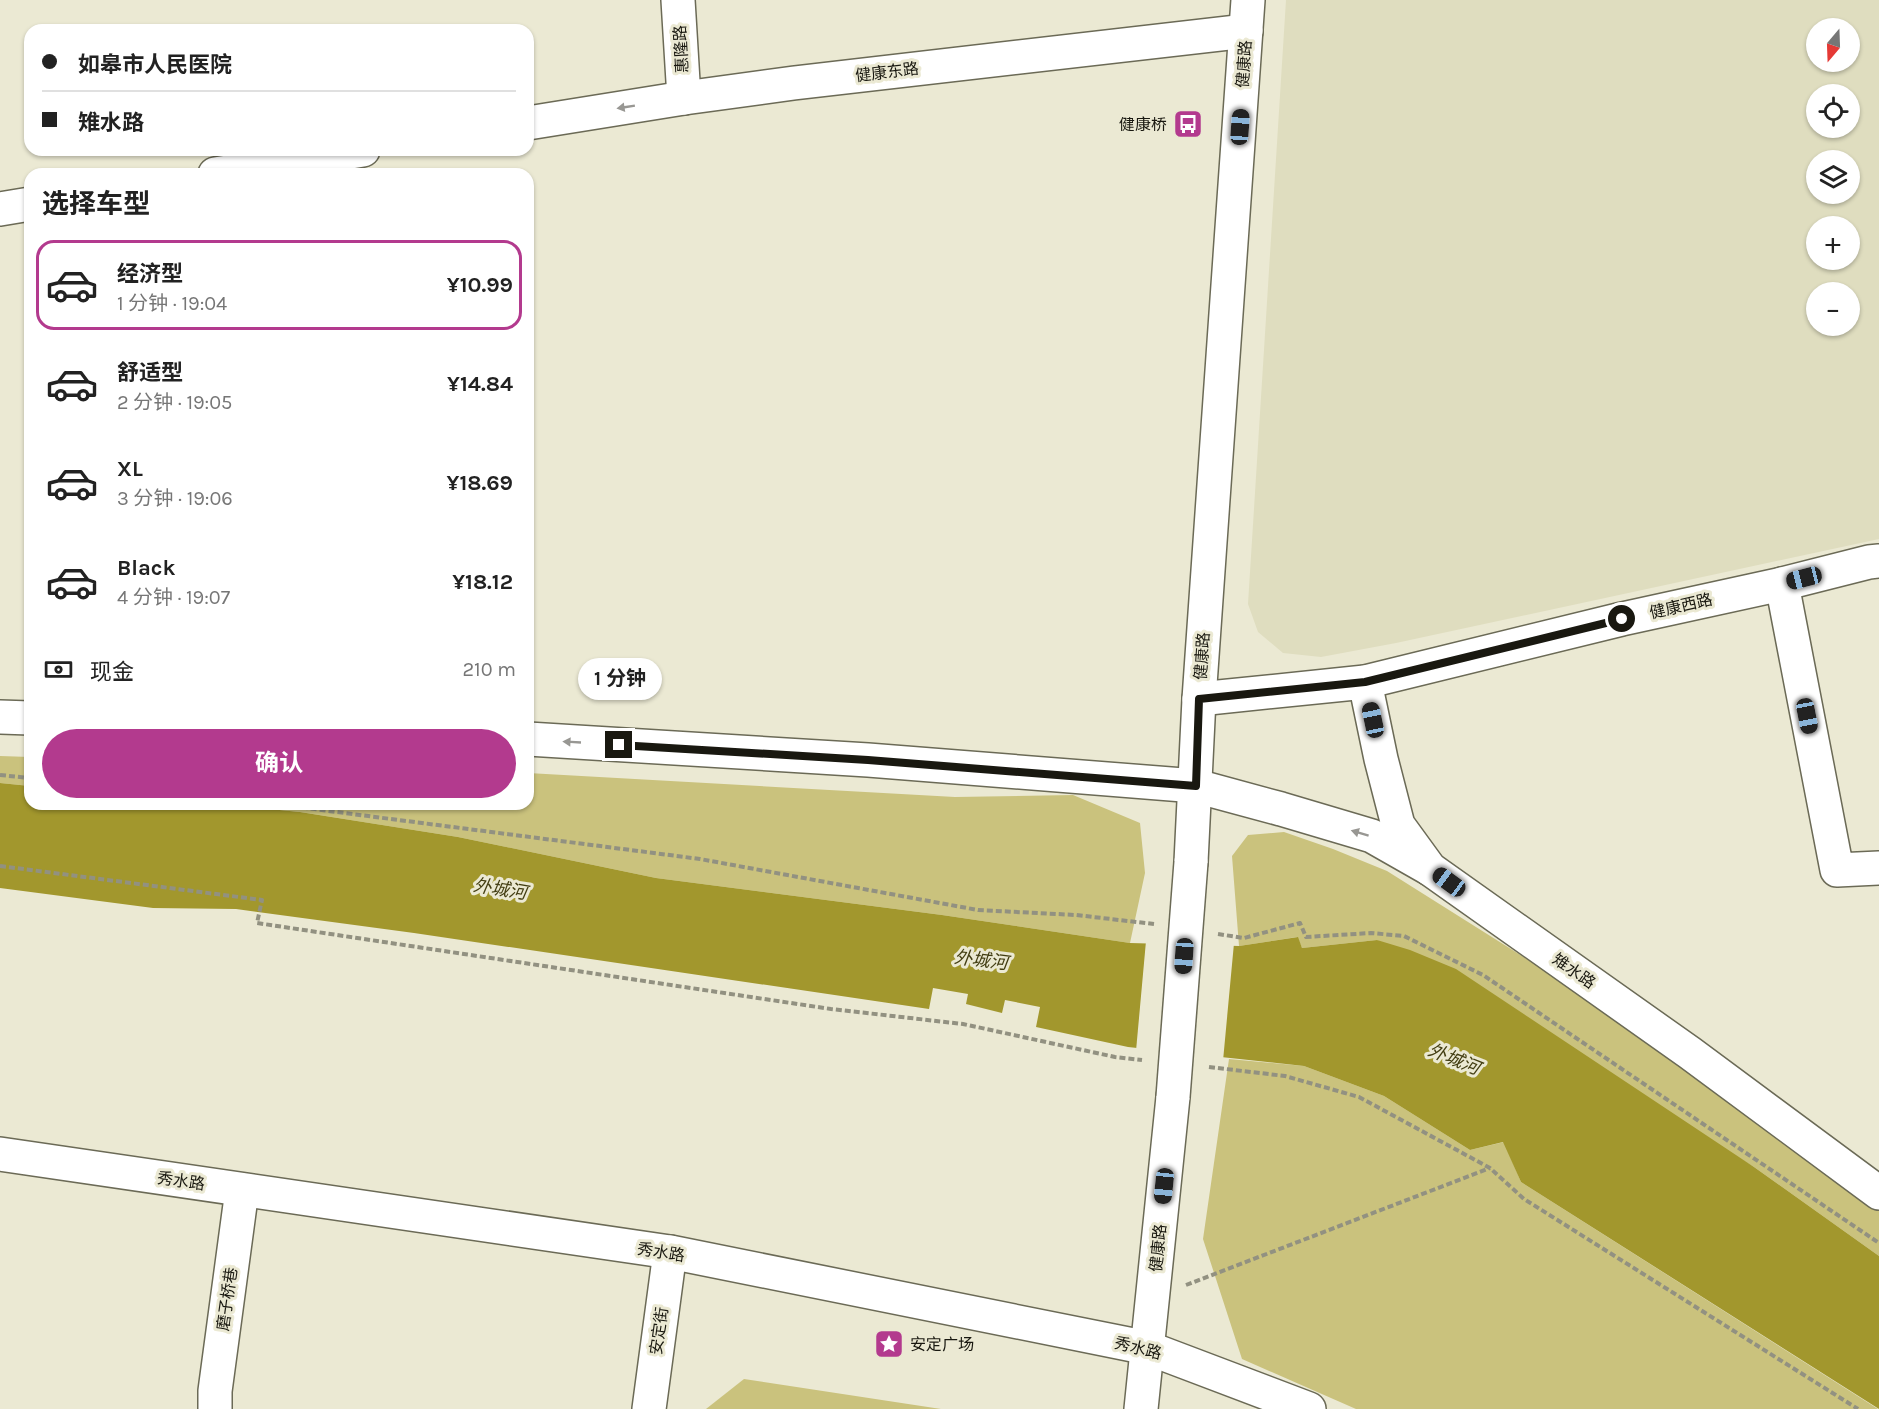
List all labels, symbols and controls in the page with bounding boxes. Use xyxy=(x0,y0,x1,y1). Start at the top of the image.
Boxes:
north arrow xyxy=(1806,18,1860,72)
map controls xyxy=(1806,18,1860,336)
street label: 惠隆路 xyxy=(670,25,692,73)
street label: 健康路 xyxy=(1233,39,1255,89)
text: 如皋市人民医院 xyxy=(78,52,232,78)
street label: 健康东路 xyxy=(854,59,920,85)
button: locate xyxy=(1806,84,1860,138)
one-way arrow xyxy=(617,103,636,112)
bus stop icon: 健康桥 xyxy=(1172,108,1204,140)
car xyxy=(1230,108,1250,146)
text: 雉水路 xyxy=(78,110,144,136)
place label: 健康桥 xyxy=(1119,115,1167,134)
button: layers xyxy=(1806,150,1860,204)
text: 选择车型 xyxy=(42,188,150,220)
button: + xyxy=(1806,216,1860,270)
icon: car xyxy=(45,258,99,312)
text: 经济型 xyxy=(117,261,183,287)
text: ¥10.99 xyxy=(447,272,513,298)
button: − xyxy=(1806,282,1860,336)
text: 1 分钟 · 19:04 xyxy=(117,292,227,315)
icon: car xyxy=(45,357,99,411)
text: 舒适型 xyxy=(117,360,183,386)
text: ¥14.84 xyxy=(447,371,513,397)
text: 2 分钟 · 19:05 xyxy=(117,391,232,414)
icon: car xyxy=(45,456,99,510)
text: XL xyxy=(117,456,143,482)
text: ¥18.69 xyxy=(447,470,513,496)
text: 3 分钟 · 19:06 xyxy=(117,487,233,510)
icon: car xyxy=(45,555,99,609)
text: Black xyxy=(117,555,176,581)
car xyxy=(1784,565,1824,591)
text: ¥18.12 xyxy=(452,569,513,595)
text: 4 分钟 · 19:07 xyxy=(117,586,230,609)
street label: 健康西路 xyxy=(1648,590,1714,622)
route start xyxy=(1608,605,1635,632)
street label: 健康路 xyxy=(1191,631,1213,681)
icon: cash xyxy=(42,653,75,686)
text: 210 m xyxy=(462,658,516,681)
callout: 1 分钟 xyxy=(577,658,661,700)
text: 现金 xyxy=(90,659,134,685)
text: 1 分钟 xyxy=(594,667,646,690)
car xyxy=(1795,697,1819,735)
car xyxy=(1360,701,1386,739)
button: 确认 xyxy=(42,729,516,798)
route end xyxy=(605,731,632,758)
one-way arrow xyxy=(562,737,581,747)
one-way arrow xyxy=(1351,828,1369,837)
car xyxy=(1429,864,1469,900)
water label: 外城河 xyxy=(472,874,531,905)
car xyxy=(1174,937,1194,975)
water label: 外城河 xyxy=(953,946,1012,975)
street label: 雉水路 xyxy=(1549,949,1599,993)
water label: 外城河 xyxy=(1425,1039,1486,1080)
car xyxy=(1153,1167,1175,1205)
street label: 秀水路 xyxy=(156,1168,206,1194)
street label: 健康路 xyxy=(1146,1223,1170,1273)
street label: 秀水路 xyxy=(636,1239,686,1265)
street label: 磨子桥巷 xyxy=(213,1266,241,1332)
street label: 安定街 xyxy=(646,1306,672,1356)
place icon: 安定广场 xyxy=(873,1328,905,1360)
street label: 秀水路 xyxy=(1112,1333,1164,1363)
place label: 安定广场 xyxy=(910,1335,974,1354)

